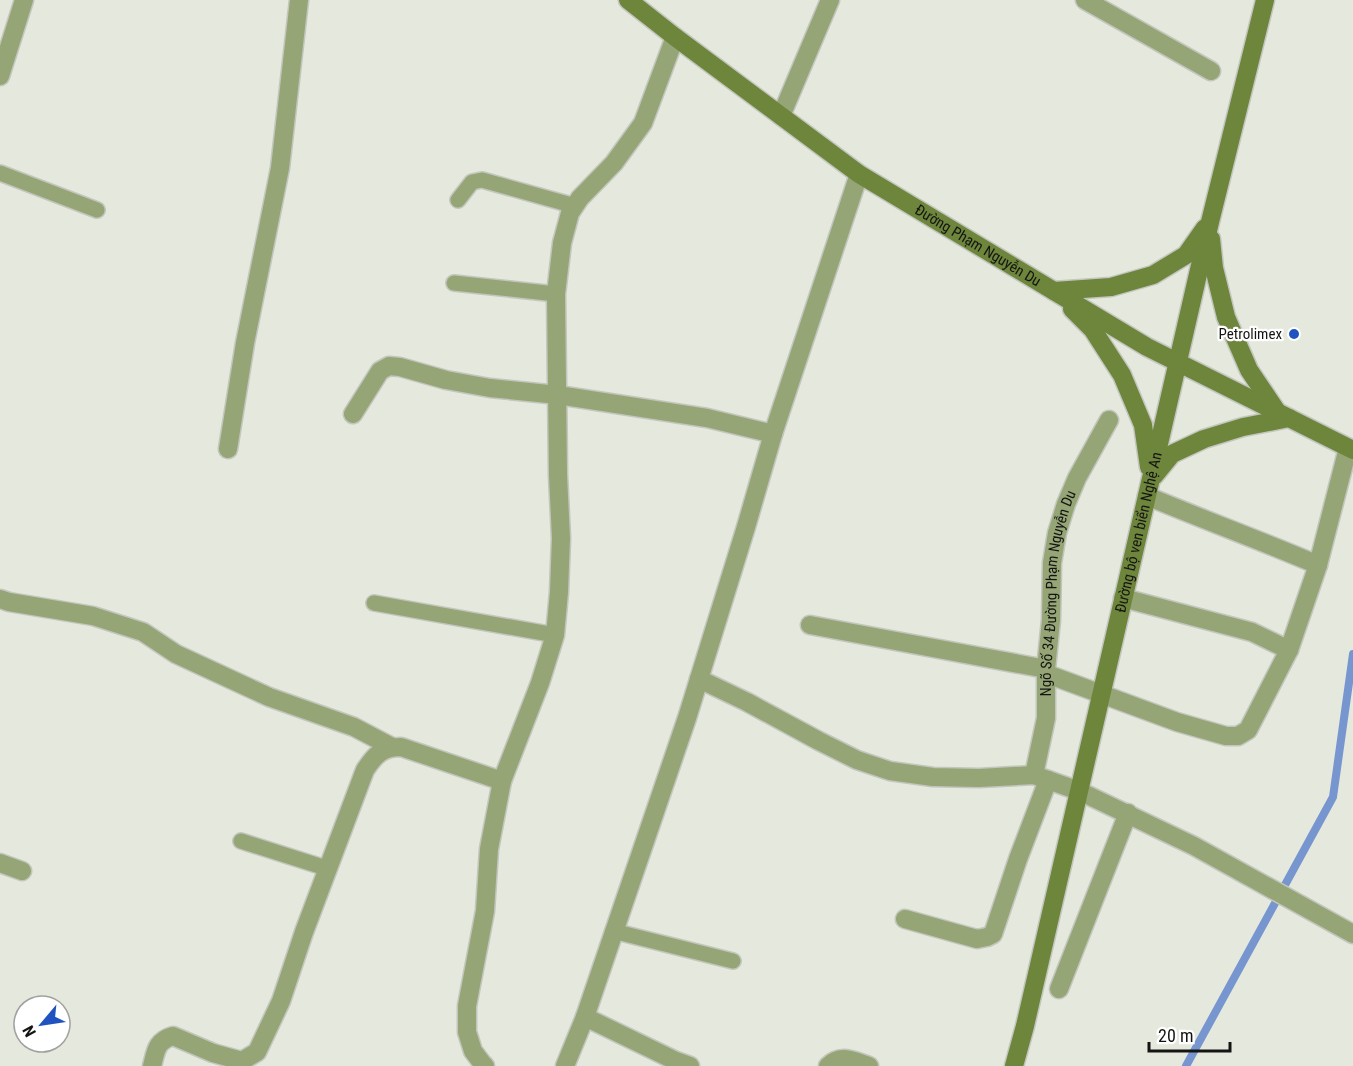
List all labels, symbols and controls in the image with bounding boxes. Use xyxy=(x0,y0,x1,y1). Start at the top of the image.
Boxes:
street label: Đường Phạm Nguyễn Du xyxy=(912,201,1044,290)
place label: Petrolimex xyxy=(1219,325,1282,343)
marker: Petrolimex xyxy=(1287,327,1301,341)
street label: Đường bộ ven biển Nghệ An xyxy=(1111,450,1166,614)
street label: Ngõ Số 34 Đường Phạm Nguyễn Du xyxy=(1037,488,1080,697)
north arrow xyxy=(12,994,72,1054)
scale bar xyxy=(1149,1015,1230,1053)
text: N xyxy=(19,1022,40,1040)
text: 20 m xyxy=(1158,1025,1193,1046)

